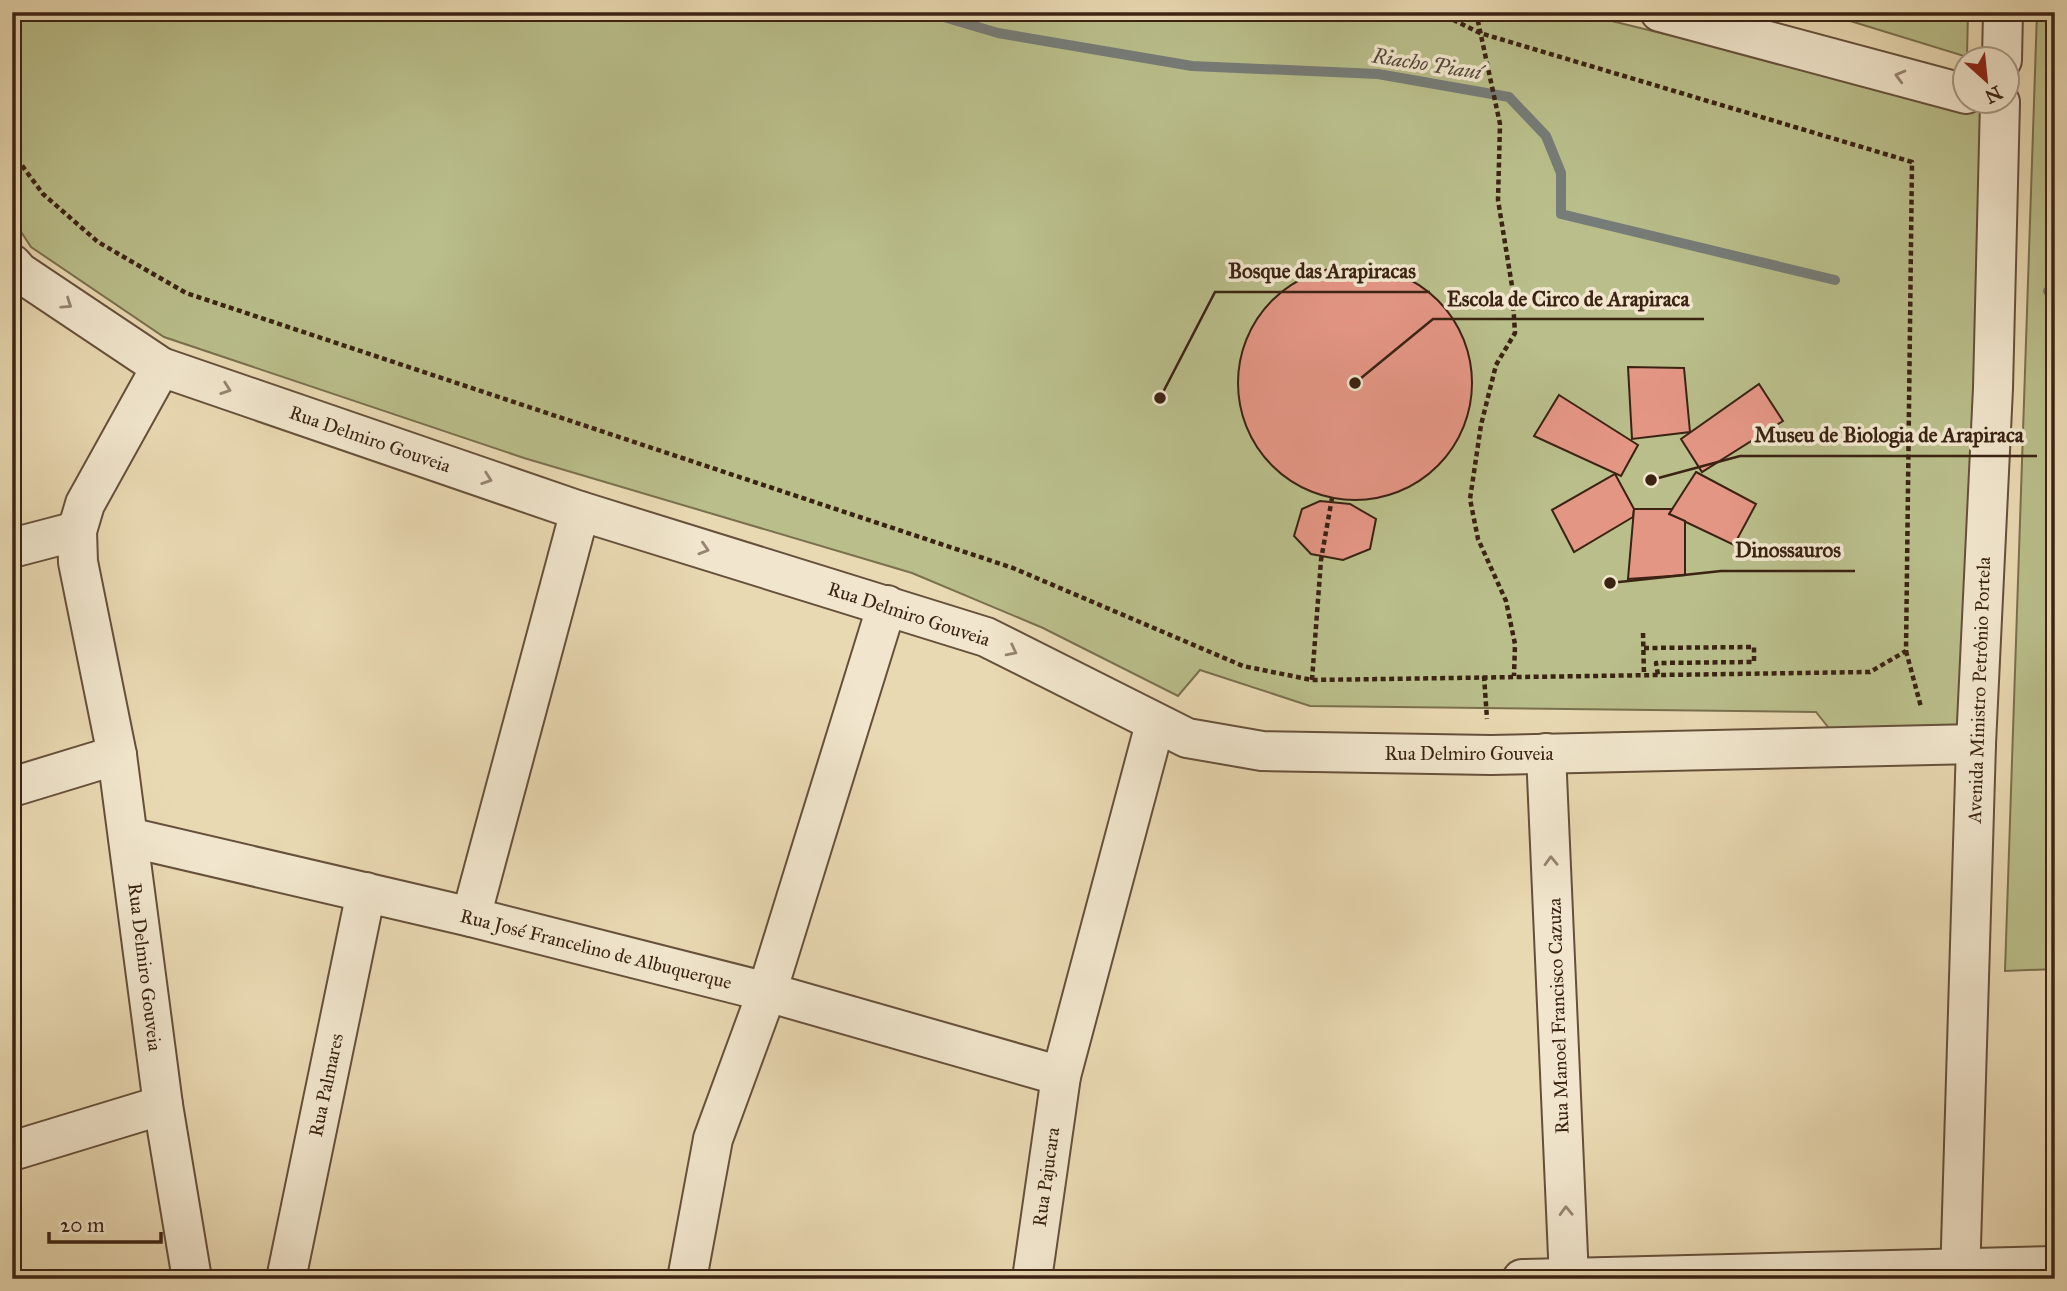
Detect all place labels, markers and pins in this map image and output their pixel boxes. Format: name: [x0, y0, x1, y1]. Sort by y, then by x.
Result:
callout: Bosque das Arapiracas: [1215, 250, 1430, 292]
callout: Escola de Circo de Arapiraca: [1433, 277, 1704, 319]
callout: Museu de Biologia de Arapiraca: [1740, 414, 2037, 456]
callout: Dinossauros: [1721, 529, 1855, 571]

